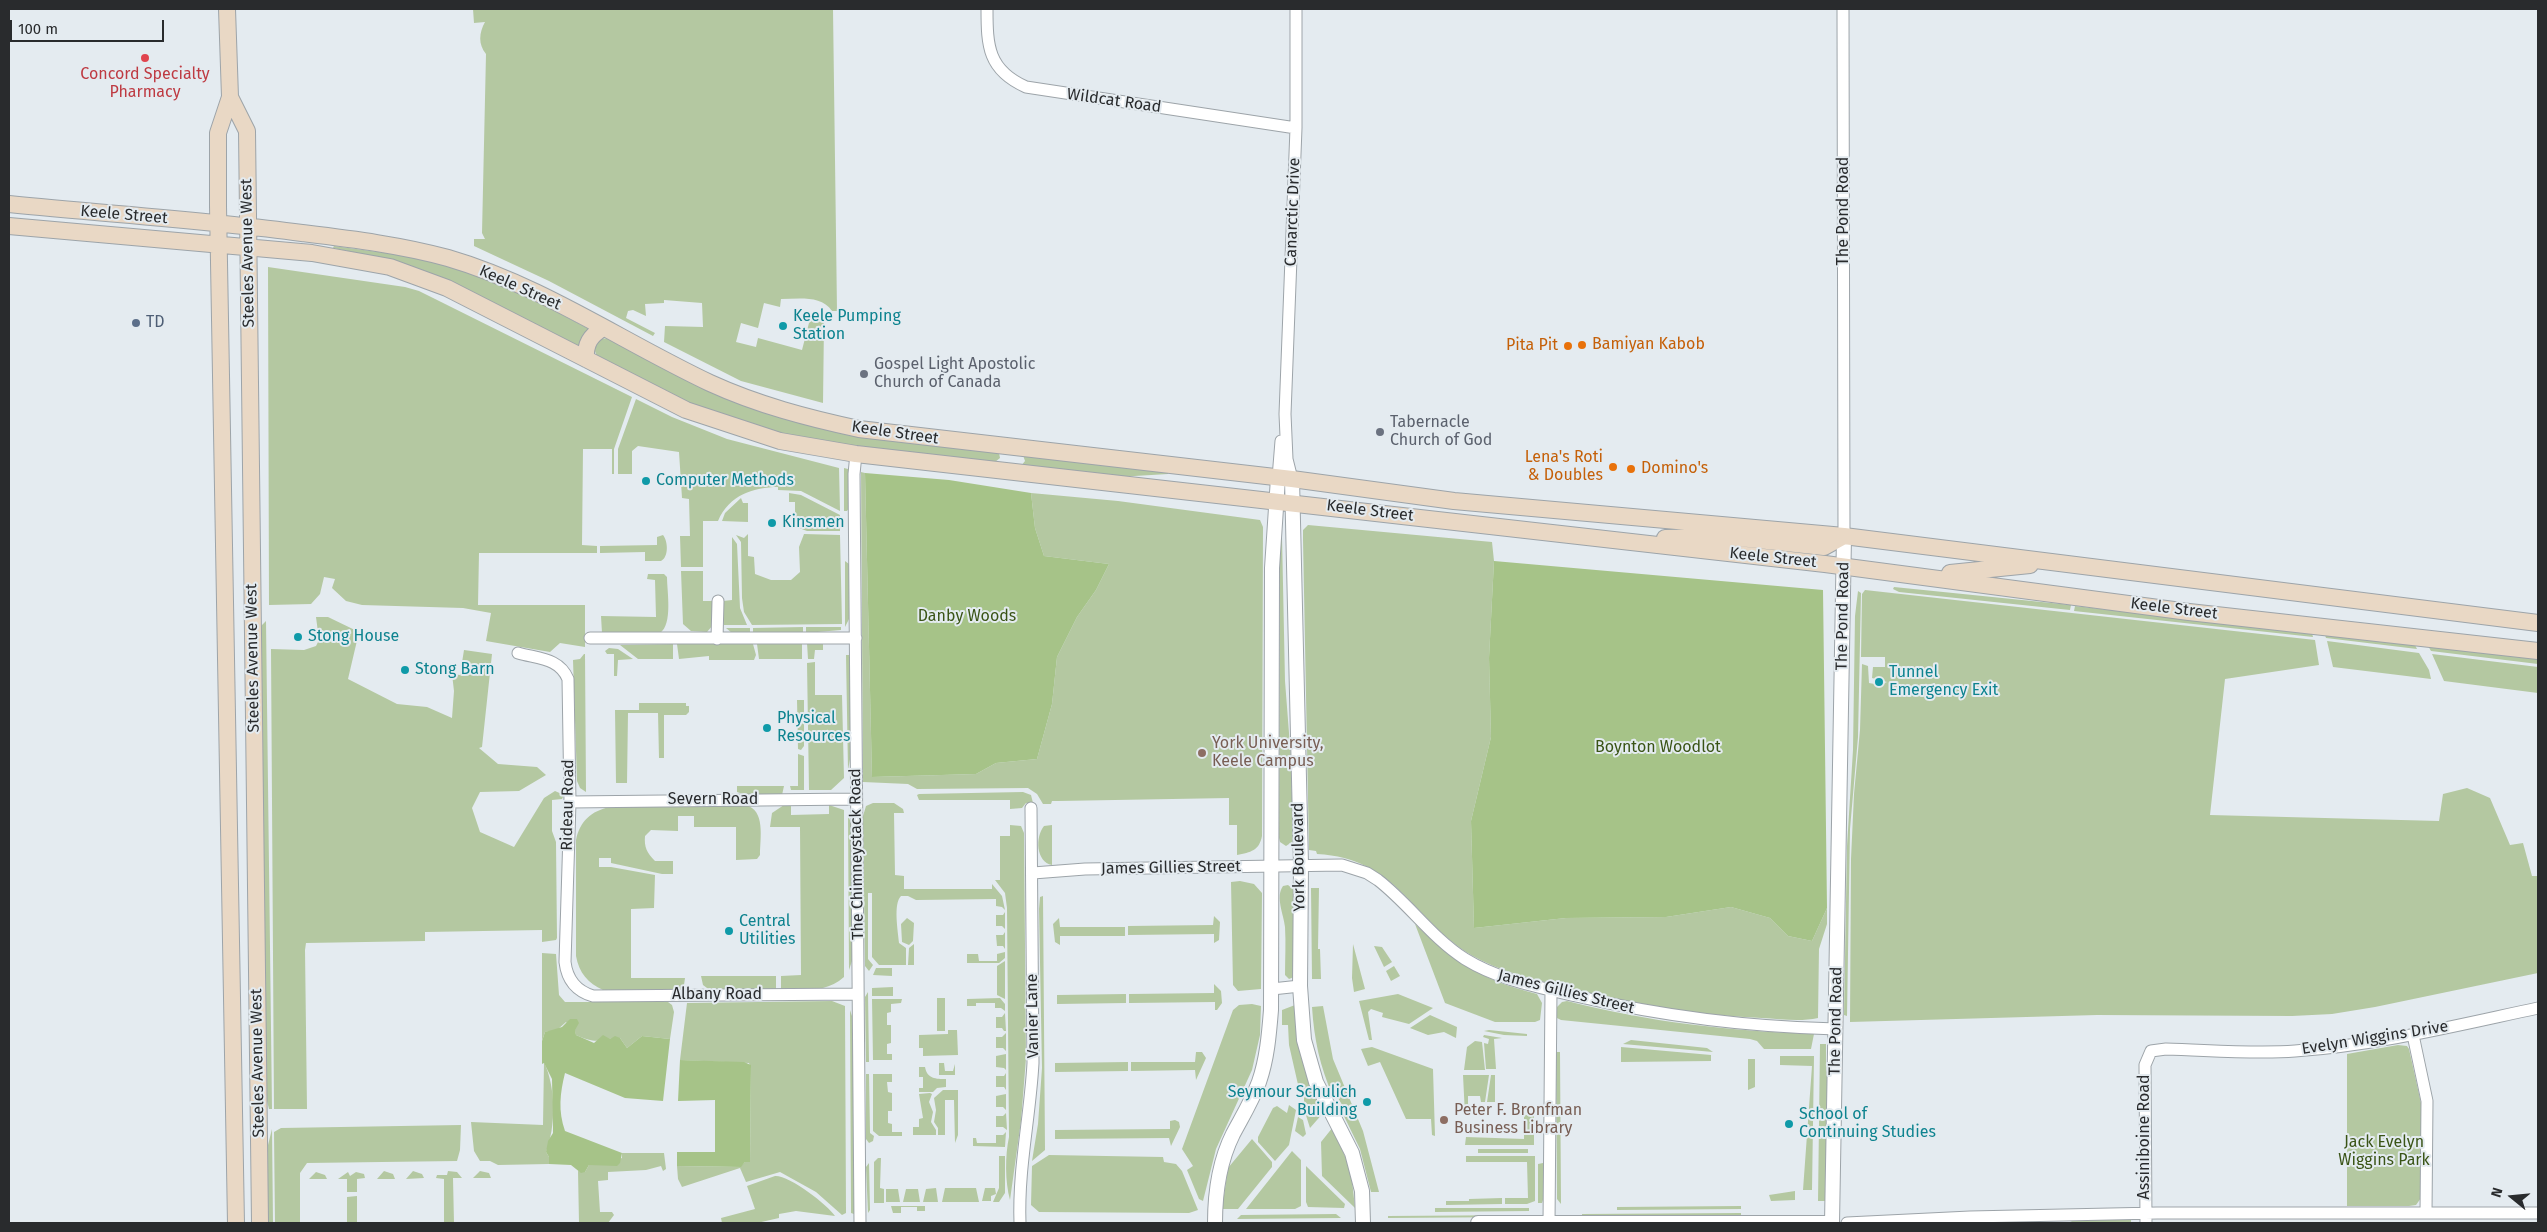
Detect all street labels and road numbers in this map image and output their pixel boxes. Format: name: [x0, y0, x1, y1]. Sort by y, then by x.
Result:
street label: Wildcat Road: [1066, 85, 1162, 117]
street label: Canarctic Drive: [1282, 157, 1304, 267]
street label: The Pond Road: [1834, 157, 1854, 265]
street label: Steeles Avenue West: [237, 178, 259, 328]
street label: Keele Street: [80, 202, 168, 228]
street label: Keele Street: [476, 261, 564, 315]
street label: Keele Street: [850, 417, 940, 449]
street label: Keele Street: [1325, 496, 1415, 526]
street label: Keele Street: [1728, 544, 1818, 572]
street label: The Pond Road: [1832, 561, 1854, 671]
street label: Steeles Avenue West: [242, 583, 264, 733]
street label: Keele Street: [2129, 594, 2219, 624]
street label: Rideau Road: [558, 759, 578, 851]
street label: The Chimneystack Road: [846, 768, 868, 940]
street label: Severn Road: [668, 790, 758, 810]
street label: York Boulevard: [1288, 802, 1310, 912]
street label: James Gillies Street: [1101, 857, 1241, 879]
street label: James Gillies Street: [1496, 966, 1636, 1018]
street label: The Pond Road: [1825, 966, 1847, 1076]
street label: Vanier Lane: [1023, 974, 1043, 1058]
street label: Albany Road: [672, 985, 762, 1005]
street label: Steeles Avenue West: [247, 988, 269, 1138]
street label: Evelyn Wiggins Drive: [2300, 1017, 2450, 1059]
street label: Assiniboine Road: [2135, 1075, 2155, 1199]

